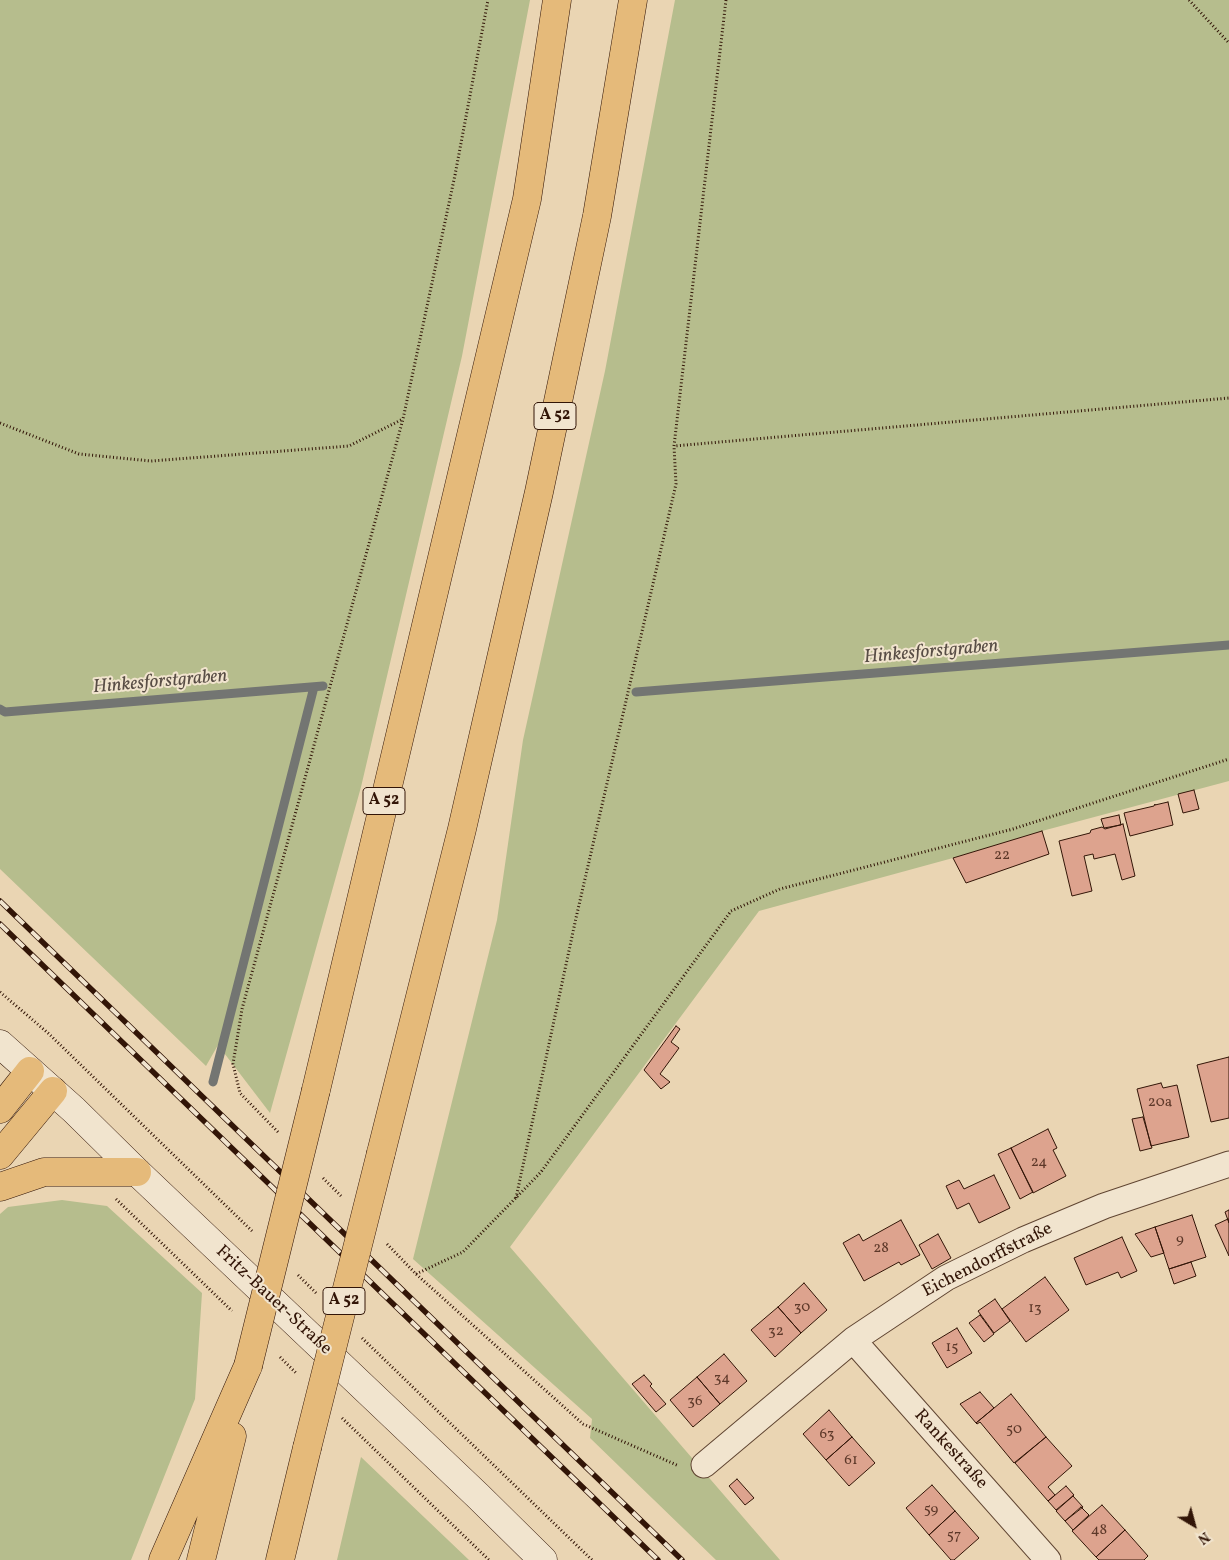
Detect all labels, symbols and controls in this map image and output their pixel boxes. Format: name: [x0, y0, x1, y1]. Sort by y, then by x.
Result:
road number: A 52: [534, 402, 576, 430]
water label: Hinkesforstgraben: [863, 636, 999, 670]
water label: Hinkesforstgraben: [92, 666, 228, 700]
road number: A 52: [363, 788, 405, 814]
house number: 22: [994, 847, 1010, 865]
house number: 20a: [1148, 1094, 1172, 1112]
house number: 24: [1031, 1154, 1047, 1172]
street label: Eichendorffstraße: [919, 1219, 1057, 1303]
house number: 9: [1176, 1231, 1184, 1249]
house number: 28: [873, 1240, 889, 1258]
street label: Fritz-Bauer-Straße: [210, 1242, 336, 1360]
road number: A 52: [323, 1288, 365, 1314]
house number: 30: [794, 1299, 810, 1317]
house number: 13: [1028, 1300, 1042, 1318]
house number: 32: [768, 1323, 784, 1341]
house number: 15: [945, 1339, 959, 1357]
house number: 34: [714, 1370, 730, 1388]
house number: 36: [687, 1393, 703, 1411]
street label: Rankestraße: [909, 1406, 991, 1494]
house number: 50: [1006, 1421, 1022, 1439]
house number: 63: [819, 1426, 835, 1444]
house number: 61: [844, 1452, 858, 1470]
north arrow: [1169, 1500, 1219, 1550]
house number: 59: [924, 1501, 938, 1519]
house number: 48: [1091, 1522, 1107, 1540]
house number: 57: [947, 1527, 961, 1545]
text: N: [1194, 1527, 1213, 1548]

